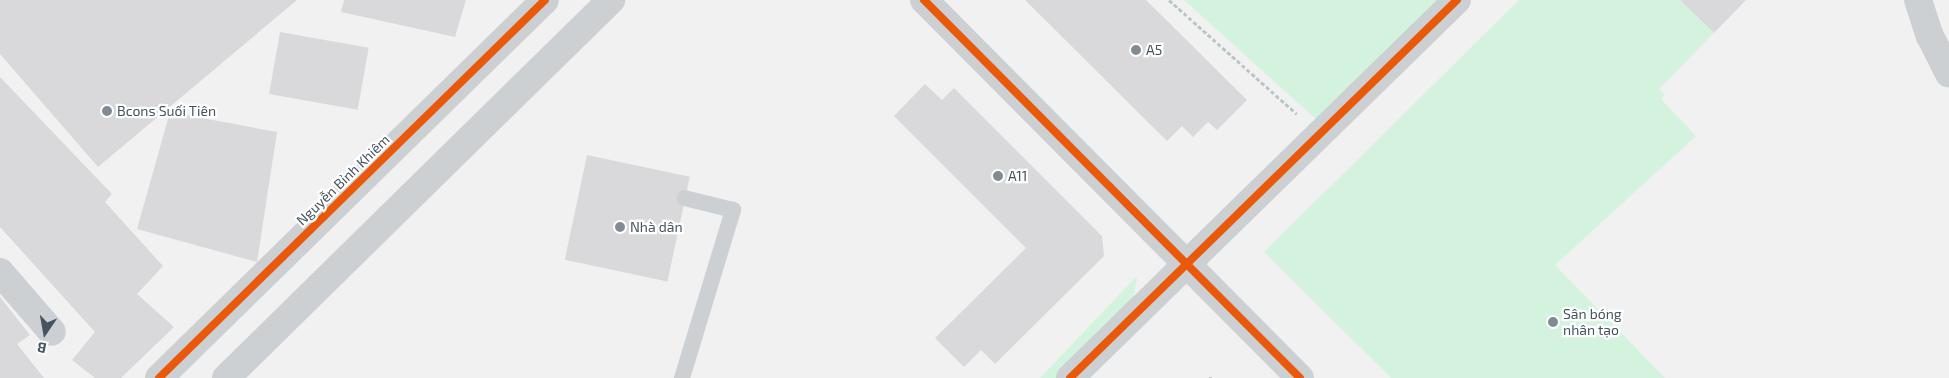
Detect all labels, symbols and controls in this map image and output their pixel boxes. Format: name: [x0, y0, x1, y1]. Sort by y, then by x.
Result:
place label: A5: [1146, 42, 1162, 58]
marker: A5: [1130, 44, 1142, 56]
place label: Bcons Suối Tiên: [117, 103, 216, 119]
marker: Bcons Suối Tiên: [101, 105, 113, 117]
street label: Nguyễn Bỉnh Khiêm: [293, 131, 393, 229]
place label: A11: [1008, 168, 1027, 184]
marker: A11: [992, 170, 1004, 182]
place label: Nhà dân: [630, 219, 683, 235]
marker: Nhà dân: [614, 221, 626, 233]
place label: Sân bóng nhân tạo: [1563, 306, 1622, 338]
north arrow: [20, 308, 70, 358]
marker: Sân bóng nhân tạo: [1547, 316, 1559, 328]
text: B: [36, 339, 48, 357]

